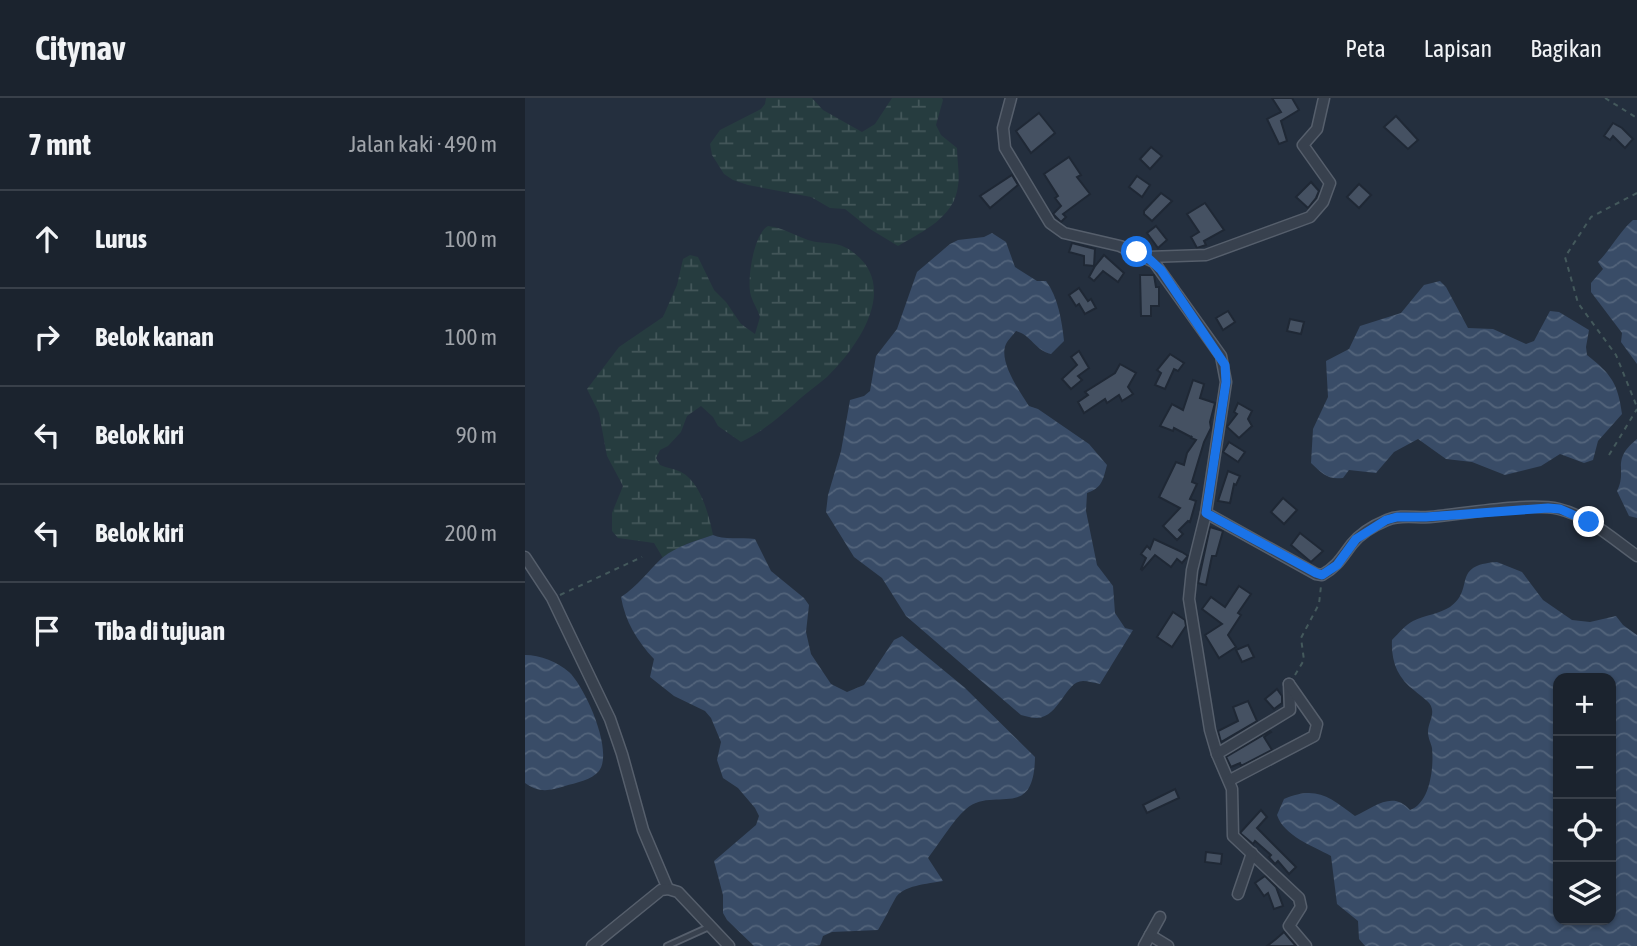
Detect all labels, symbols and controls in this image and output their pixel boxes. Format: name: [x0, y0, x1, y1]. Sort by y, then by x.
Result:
text: Citynav: [35, 29, 126, 67]
text: Peta: [1345, 35, 1386, 62]
text: Lapisan: [1424, 35, 1492, 62]
text: Bagikan: [1530, 35, 1602, 62]
text: 7 mnt: [28, 127, 91, 161]
text: Jalan kaki · 490 m: [349, 131, 497, 157]
icon: ahead: [28, 220, 66, 258]
text: Lurus: [95, 224, 147, 254]
text: 100 m: [445, 226, 497, 252]
route start: [1121, 236, 1152, 267]
icon: right: [28, 318, 66, 356]
text: Belok kanan: [95, 322, 214, 352]
text: 100 m: [445, 324, 497, 350]
icon: left: [28, 416, 66, 454]
text: Belok kiri: [95, 420, 184, 450]
text: 90 m: [456, 422, 497, 448]
route end: [1573, 506, 1604, 537]
icon: left: [28, 514, 66, 552]
text: Belok kiri: [95, 518, 184, 548]
text: 200 m: [445, 520, 497, 546]
icon: arrive: [28, 612, 66, 650]
text: Tiba di tujuan: [95, 616, 225, 646]
map controls: [1553, 673, 1616, 925]
button: +: [1553, 673, 1616, 736]
button: −: [1553, 736, 1616, 799]
button: locate: [1553, 799, 1616, 862]
button: layers: [1553, 862, 1616, 925]

